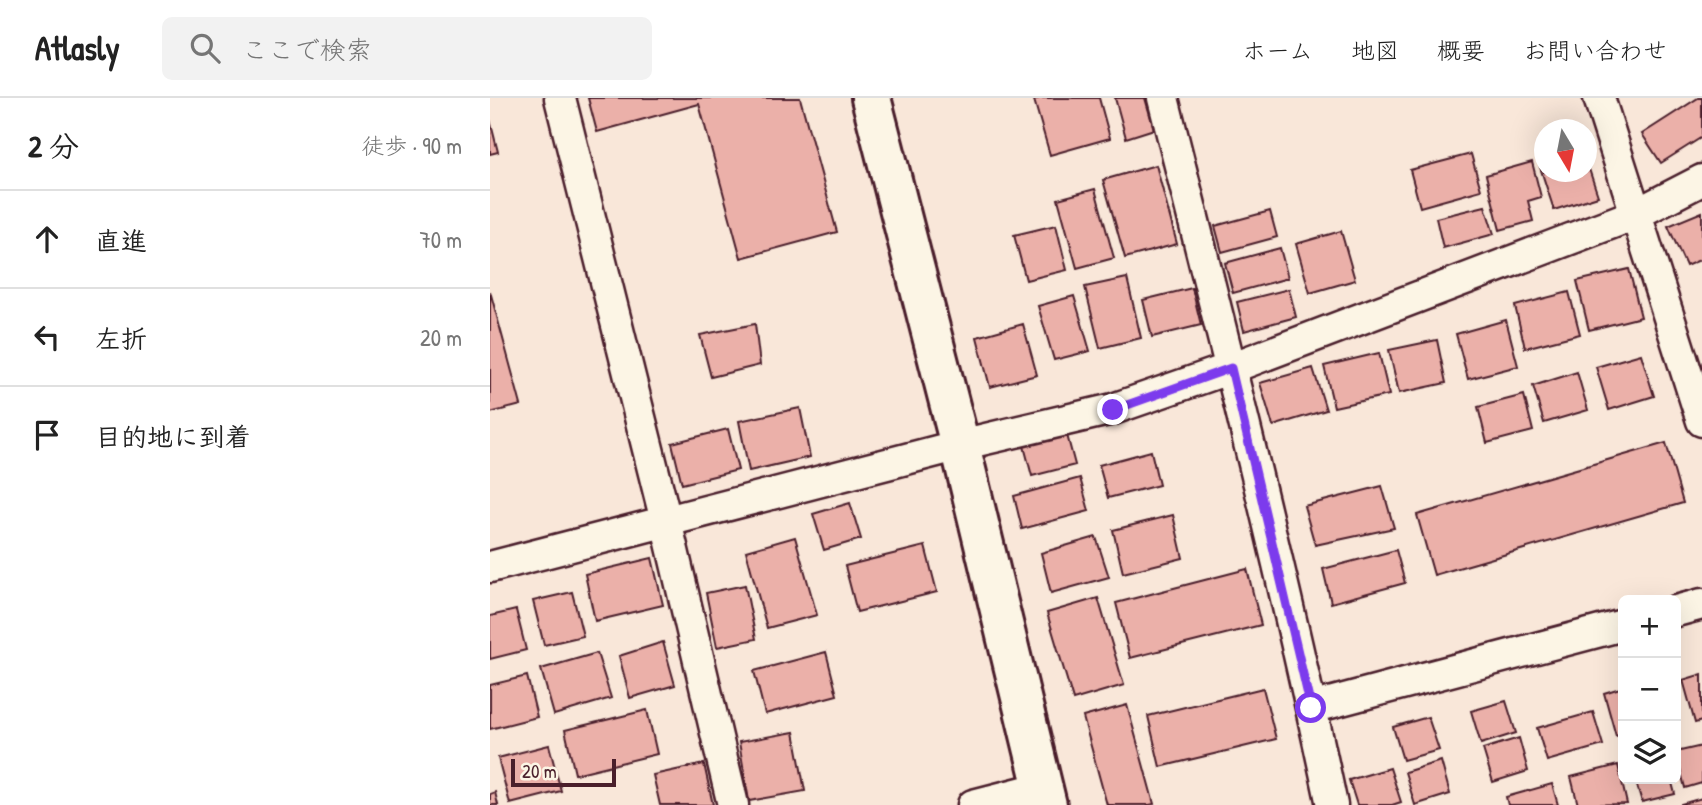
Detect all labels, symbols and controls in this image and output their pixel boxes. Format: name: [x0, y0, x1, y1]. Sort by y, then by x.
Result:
search box: [162, 17, 652, 80]
text: Atlasly: [35, 26, 120, 70]
icon: search: [186, 29, 224, 67]
text: ここで検索: [242, 32, 372, 67]
text: ホーム: [1242, 34, 1313, 66]
text: 地図: [1351, 34, 1399, 66]
text: 概要: [1437, 34, 1485, 66]
text: お問い合わせ: [1523, 34, 1667, 66]
north arrow: [1534, 119, 1597, 182]
text: 2 分: [28, 126, 79, 166]
text: 徒歩 · 90 m: [361, 130, 462, 161]
icon: ahead: [28, 220, 66, 258]
text: 直進: [95, 223, 147, 258]
text: 70 m: [419, 224, 462, 255]
icon: left: [28, 318, 66, 356]
text: 左折: [95, 321, 147, 356]
text: 20 m: [420, 322, 462, 353]
route end: [1097, 394, 1128, 425]
icon: arrive: [28, 416, 66, 454]
text: 目的地に到着: [95, 419, 251, 454]
map controls: [1618, 595, 1681, 784]
button: +: [1618, 595, 1681, 658]
button: −: [1618, 658, 1681, 721]
route start: [1295, 692, 1326, 723]
button: layers: [1618, 721, 1681, 784]
scale bar: [511, 756, 616, 788]
text: 20 m: [522, 758, 557, 784]

